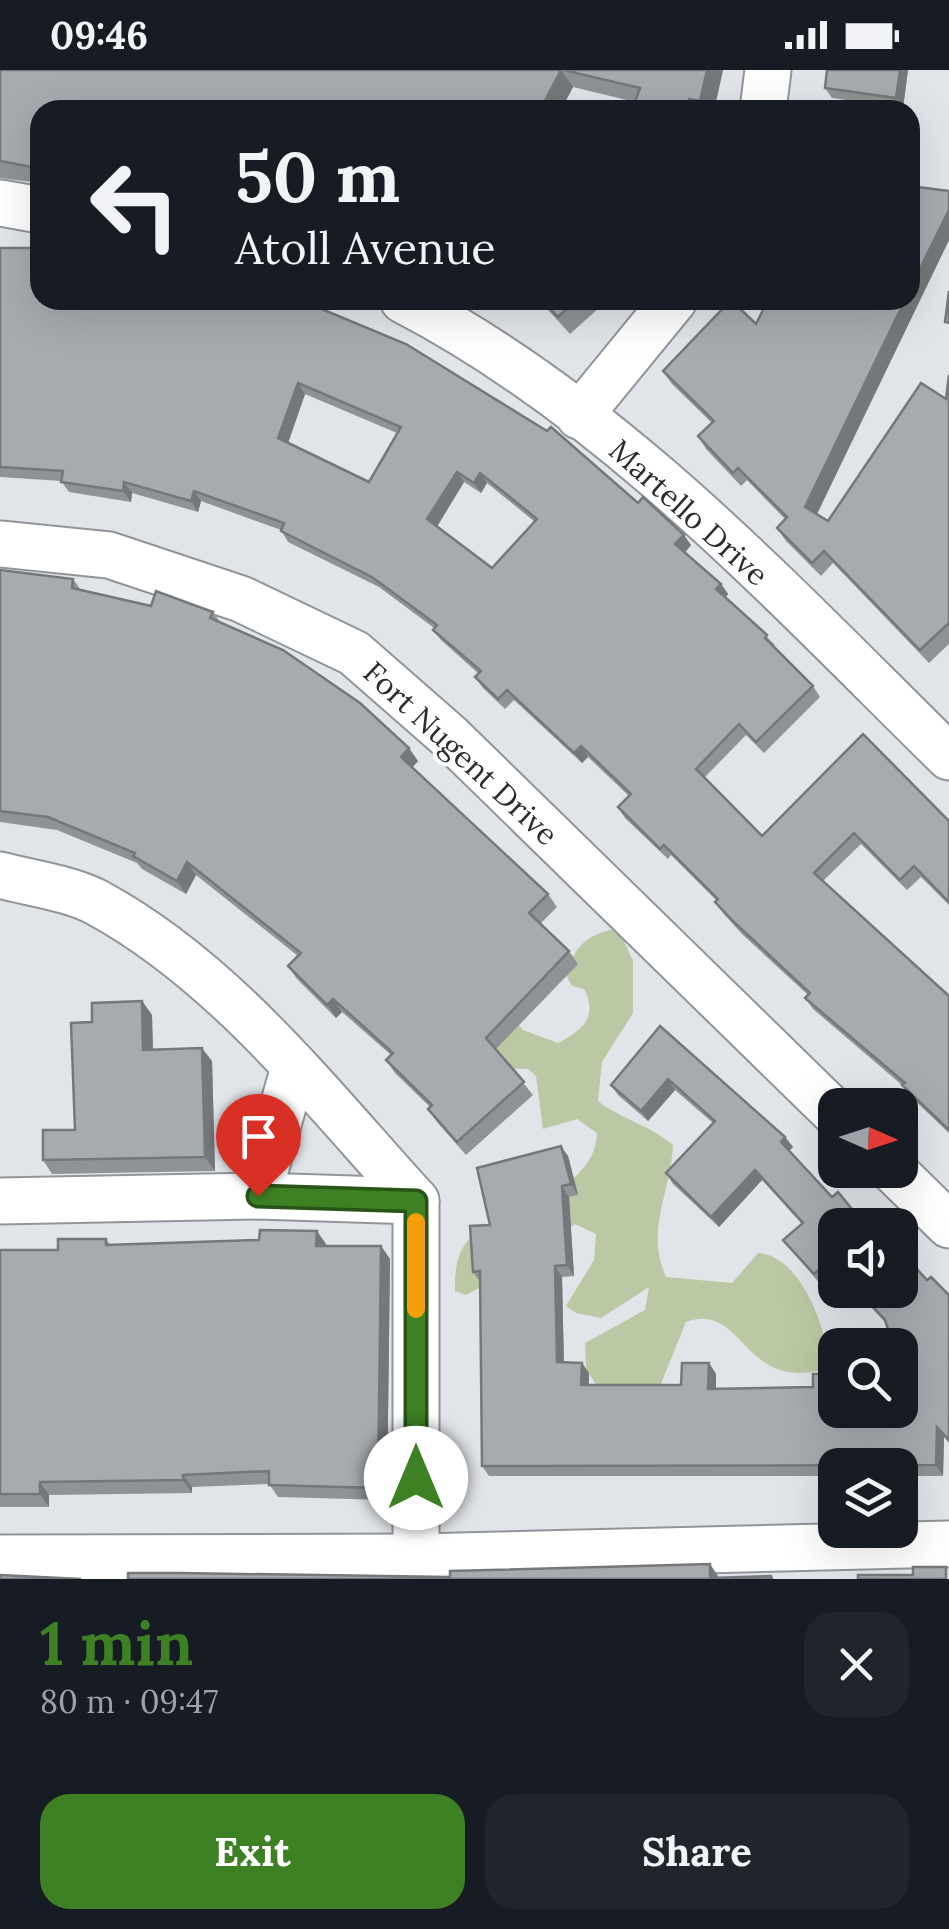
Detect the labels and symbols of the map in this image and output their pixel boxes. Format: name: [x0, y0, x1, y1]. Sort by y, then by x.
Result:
street label: Martello Drive: [602, 431, 776, 593]
street label: Fort Nugent Drive: [355, 653, 566, 854]
north arrow: [818, 1088, 918, 1188]
pin: [216, 1094, 301, 1197]
position arrow: [364, 1426, 468, 1530]

